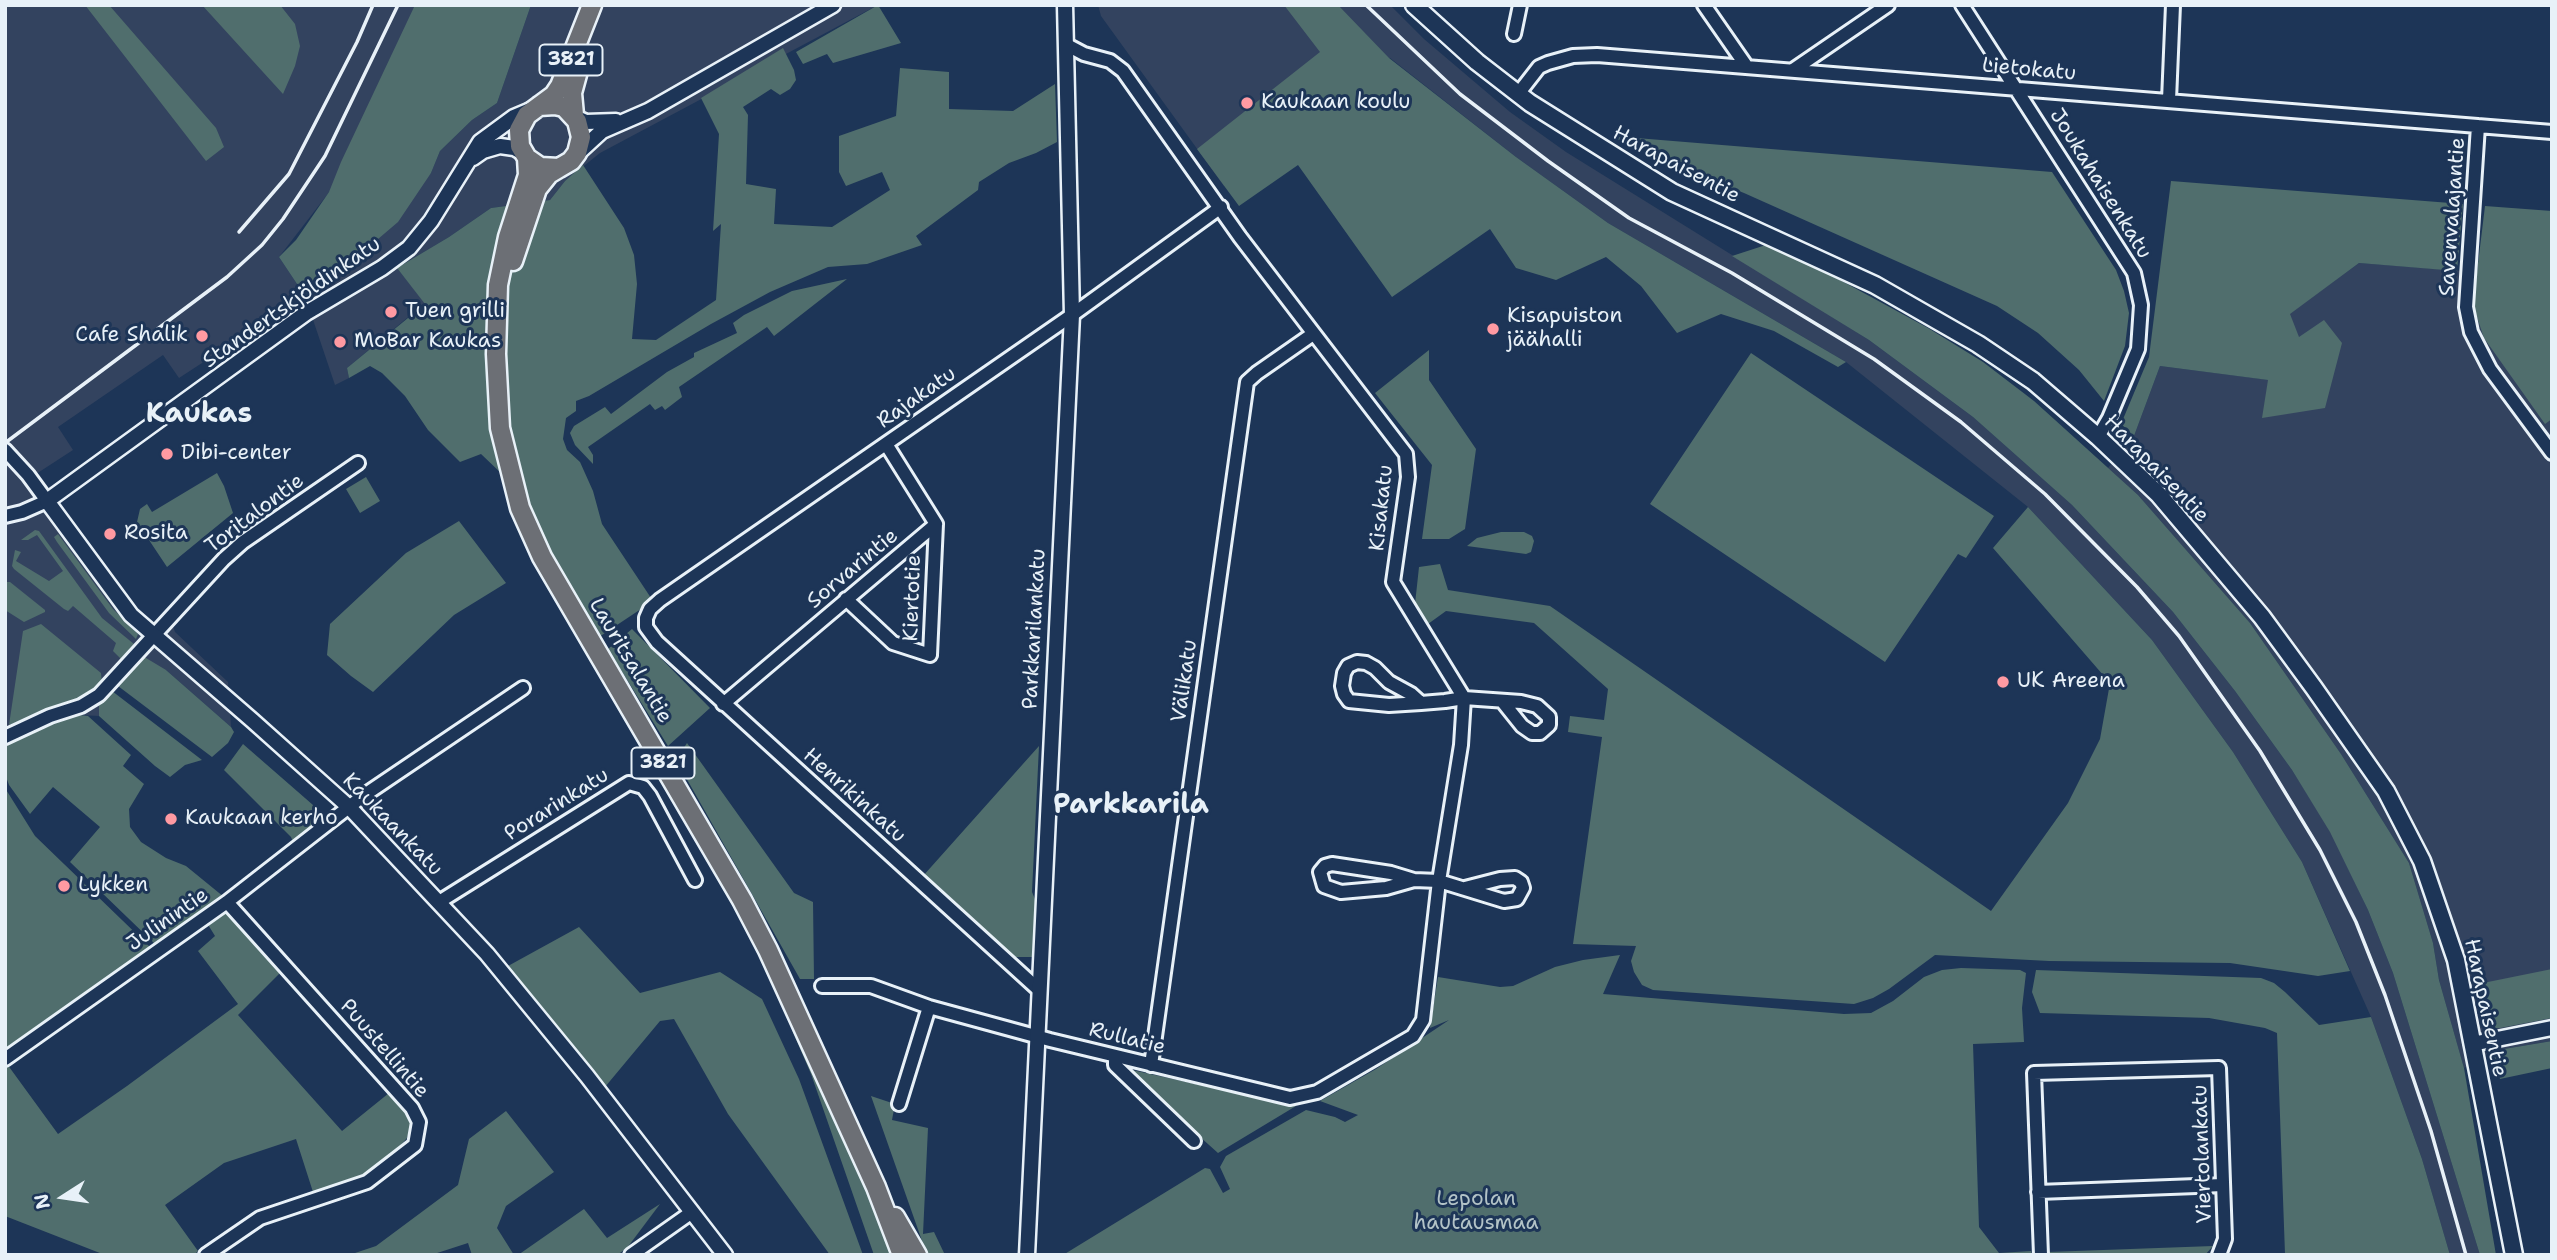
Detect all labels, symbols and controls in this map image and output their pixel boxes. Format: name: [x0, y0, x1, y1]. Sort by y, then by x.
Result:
road number: 3821: [540, 44, 602, 76]
street label: Lietokatu: [1981, 53, 2077, 87]
place label: Kaukaan koulu: [1261, 90, 1410, 116]
marker: Kaukaan koulu: [1239, 95, 1255, 111]
street label: Joukahaisenkatu: [2044, 104, 2156, 264]
street label: Harapaisentie: [1608, 121, 1744, 209]
street label: Savenvalajantie: [2435, 137, 2471, 297]
street label: Standertskjöldinkatu: [198, 232, 386, 374]
place label: Tuen grilli: [405, 299, 505, 325]
marker: Tuen grilli: [383, 304, 399, 320]
place label: Kisapuiston jäähalli: [1507, 304, 1622, 354]
marker: Kisapuiston jäähalli: [1485, 321, 1501, 337]
place label: Cafe Shalik: [75, 323, 188, 349]
marker: Cafe Shalik: [194, 328, 210, 344]
place label: MoBar Kaukas: [354, 329, 501, 355]
marker: MoBar Kaukas: [332, 334, 348, 350]
street label: Rajakatu: [873, 362, 961, 434]
district label: Kaukas: [146, 398, 252, 432]
street label: Harapaisentie: [2098, 410, 2214, 528]
place label: Dibi-center: [181, 441, 292, 467]
marker: Dibi-center: [159, 446, 175, 462]
street label: Kisakatu: [1365, 463, 1399, 553]
street label: Toritalontie: [201, 469, 309, 559]
place label: Rosita: [124, 521, 188, 547]
street label: Sorvarintie: [802, 524, 904, 614]
marker: Rosita: [102, 526, 118, 542]
street label: Parkkarilankatu: [1018, 548, 1052, 710]
street label: Kiertotie: [899, 554, 927, 642]
street label: Lauritsalantie: [583, 594, 677, 728]
street label: Välikatu: [1167, 638, 1203, 724]
place label: UK Areena: [2017, 669, 2125, 695]
marker: UK Areena: [1995, 674, 2011, 690]
street label: Henrikinkatu: [798, 743, 910, 849]
road number: 3821: [632, 748, 694, 778]
street label: Porarinkatu: [500, 763, 614, 847]
street label: Kaukaankatu: [337, 768, 447, 882]
district label: Parkkarila: [1053, 789, 1209, 823]
place label: Kaukaan kerho: [185, 806, 338, 832]
marker: Kaukaan kerho: [163, 811, 179, 827]
place label: Lykken: [78, 873, 148, 899]
marker: Lykken: [56, 878, 72, 894]
street label: Julinintie: [122, 883, 214, 957]
street label: Harapaisentie: [2458, 937, 2512, 1079]
street label: Puustellintie: [334, 994, 434, 1104]
street label: Rullatie: [1086, 1017, 1168, 1061]
street label: Viertolankatu: [2188, 1084, 2218, 1224]
north arrow: [28, 1162, 98, 1232]
park label: Lepolan hautausmaa: [1413, 1187, 1539, 1237]
text: N: [28, 1192, 56, 1211]

